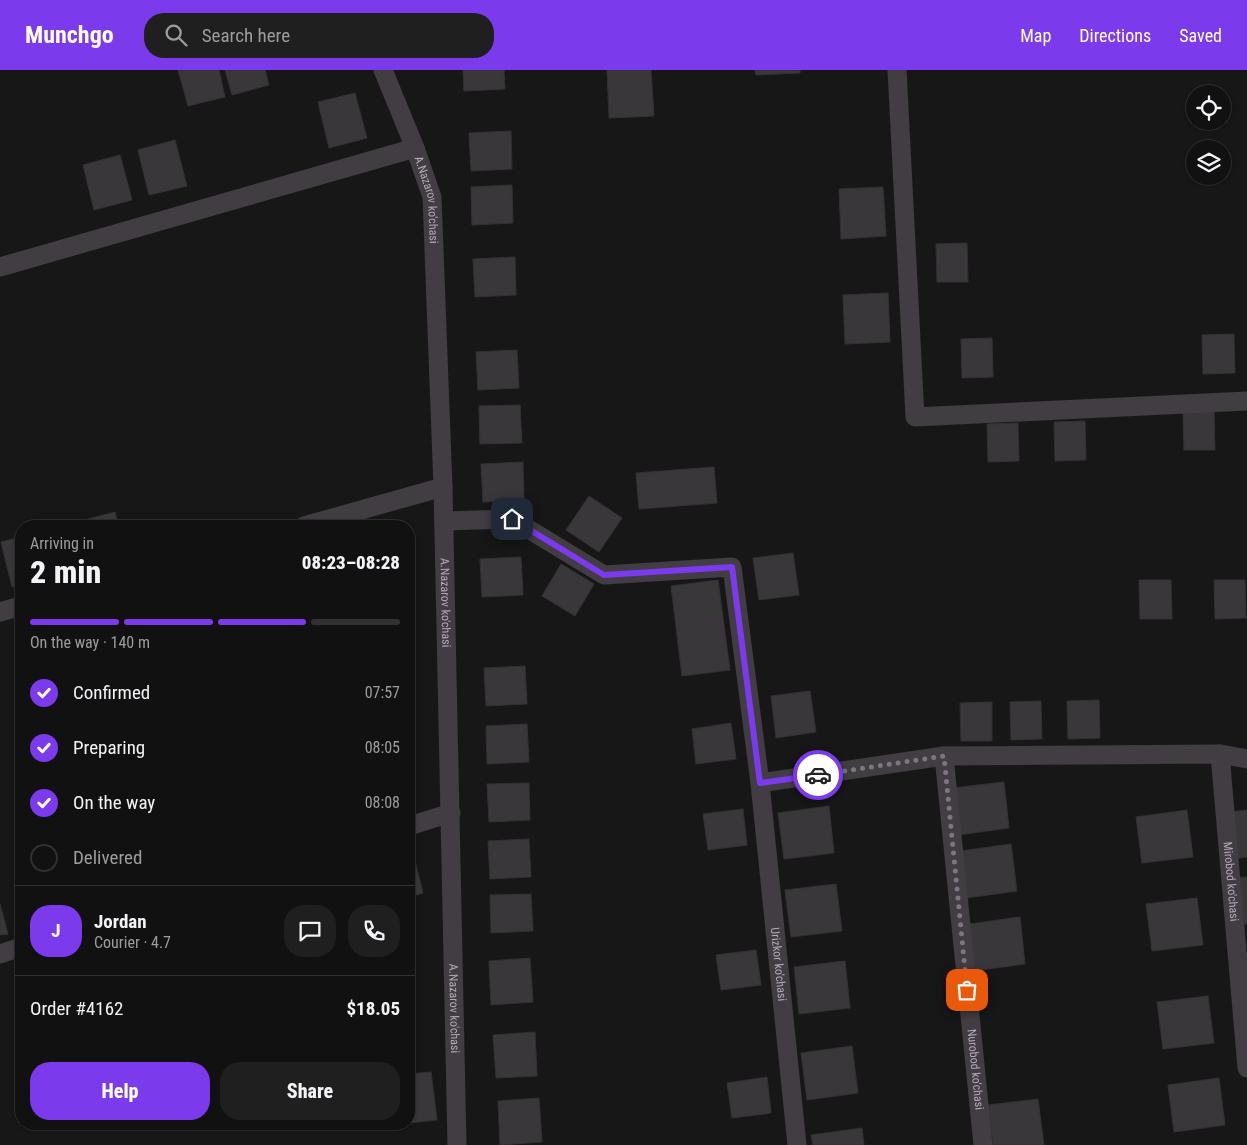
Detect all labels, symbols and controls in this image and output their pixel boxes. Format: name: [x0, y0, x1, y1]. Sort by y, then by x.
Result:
search box: [144, 13, 494, 58]
text: Munchgo: [25, 21, 114, 49]
icon: search: [162, 21, 190, 49]
text: Search here: [202, 24, 290, 47]
text: Map: [1020, 25, 1051, 46]
text: Directions: [1079, 25, 1151, 46]
text: Saved: [1179, 25, 1222, 46]
map controls: [1186, 85, 1231, 185]
button: locate: [1186, 85, 1231, 130]
button: layers: [1186, 140, 1231, 185]
street label: A.Nazarov ko'chasi: [411, 154, 441, 244]
pin: [491, 498, 533, 540]
icon: home: [498, 505, 526, 533]
text: Arriving in: [30, 534, 94, 553]
text: 08:23–08:28: [302, 551, 400, 574]
text: 2 min: [30, 553, 101, 591]
street label: A.Nazarov ko'chasi: [438, 558, 453, 647]
text: On the way · 140 m: [30, 633, 150, 652]
icon: check: [30, 679, 58, 707]
text: Confirmed: [73, 681, 150, 704]
text: 07:57: [365, 683, 400, 702]
icon: check: [30, 734, 58, 762]
text: Preparing: [73, 736, 145, 759]
text: 08:05: [365, 738, 400, 757]
courier: [793, 750, 843, 800]
icon: car: [804, 761, 832, 789]
icon: check: [30, 789, 58, 817]
text: On the way: [73, 791, 155, 814]
text: 08:08: [365, 793, 400, 812]
street label: Mirobod ko'chasi: [1221, 841, 1241, 922]
text: Delivered: [73, 846, 142, 869]
button: chat: [284, 905, 336, 957]
button: phone: [348, 905, 400, 957]
text: Jordan: [94, 910, 147, 933]
text: J: [51, 919, 61, 942]
street label: Urizkor ko'chasi: [768, 927, 789, 1002]
text: Courier · 4.7: [94, 933, 171, 952]
street label: A.Nazarov ko'chasi: [446, 964, 462, 1053]
pin: [946, 969, 988, 1011]
icon: bag: [953, 976, 981, 1004]
text: Order #4162: [30, 997, 123, 1020]
text: $18.05: [346, 997, 400, 1020]
street label: Nurobod ko'chasi: [964, 1028, 986, 1111]
button: Help: [30, 1062, 210, 1120]
button: Share: [220, 1062, 400, 1120]

